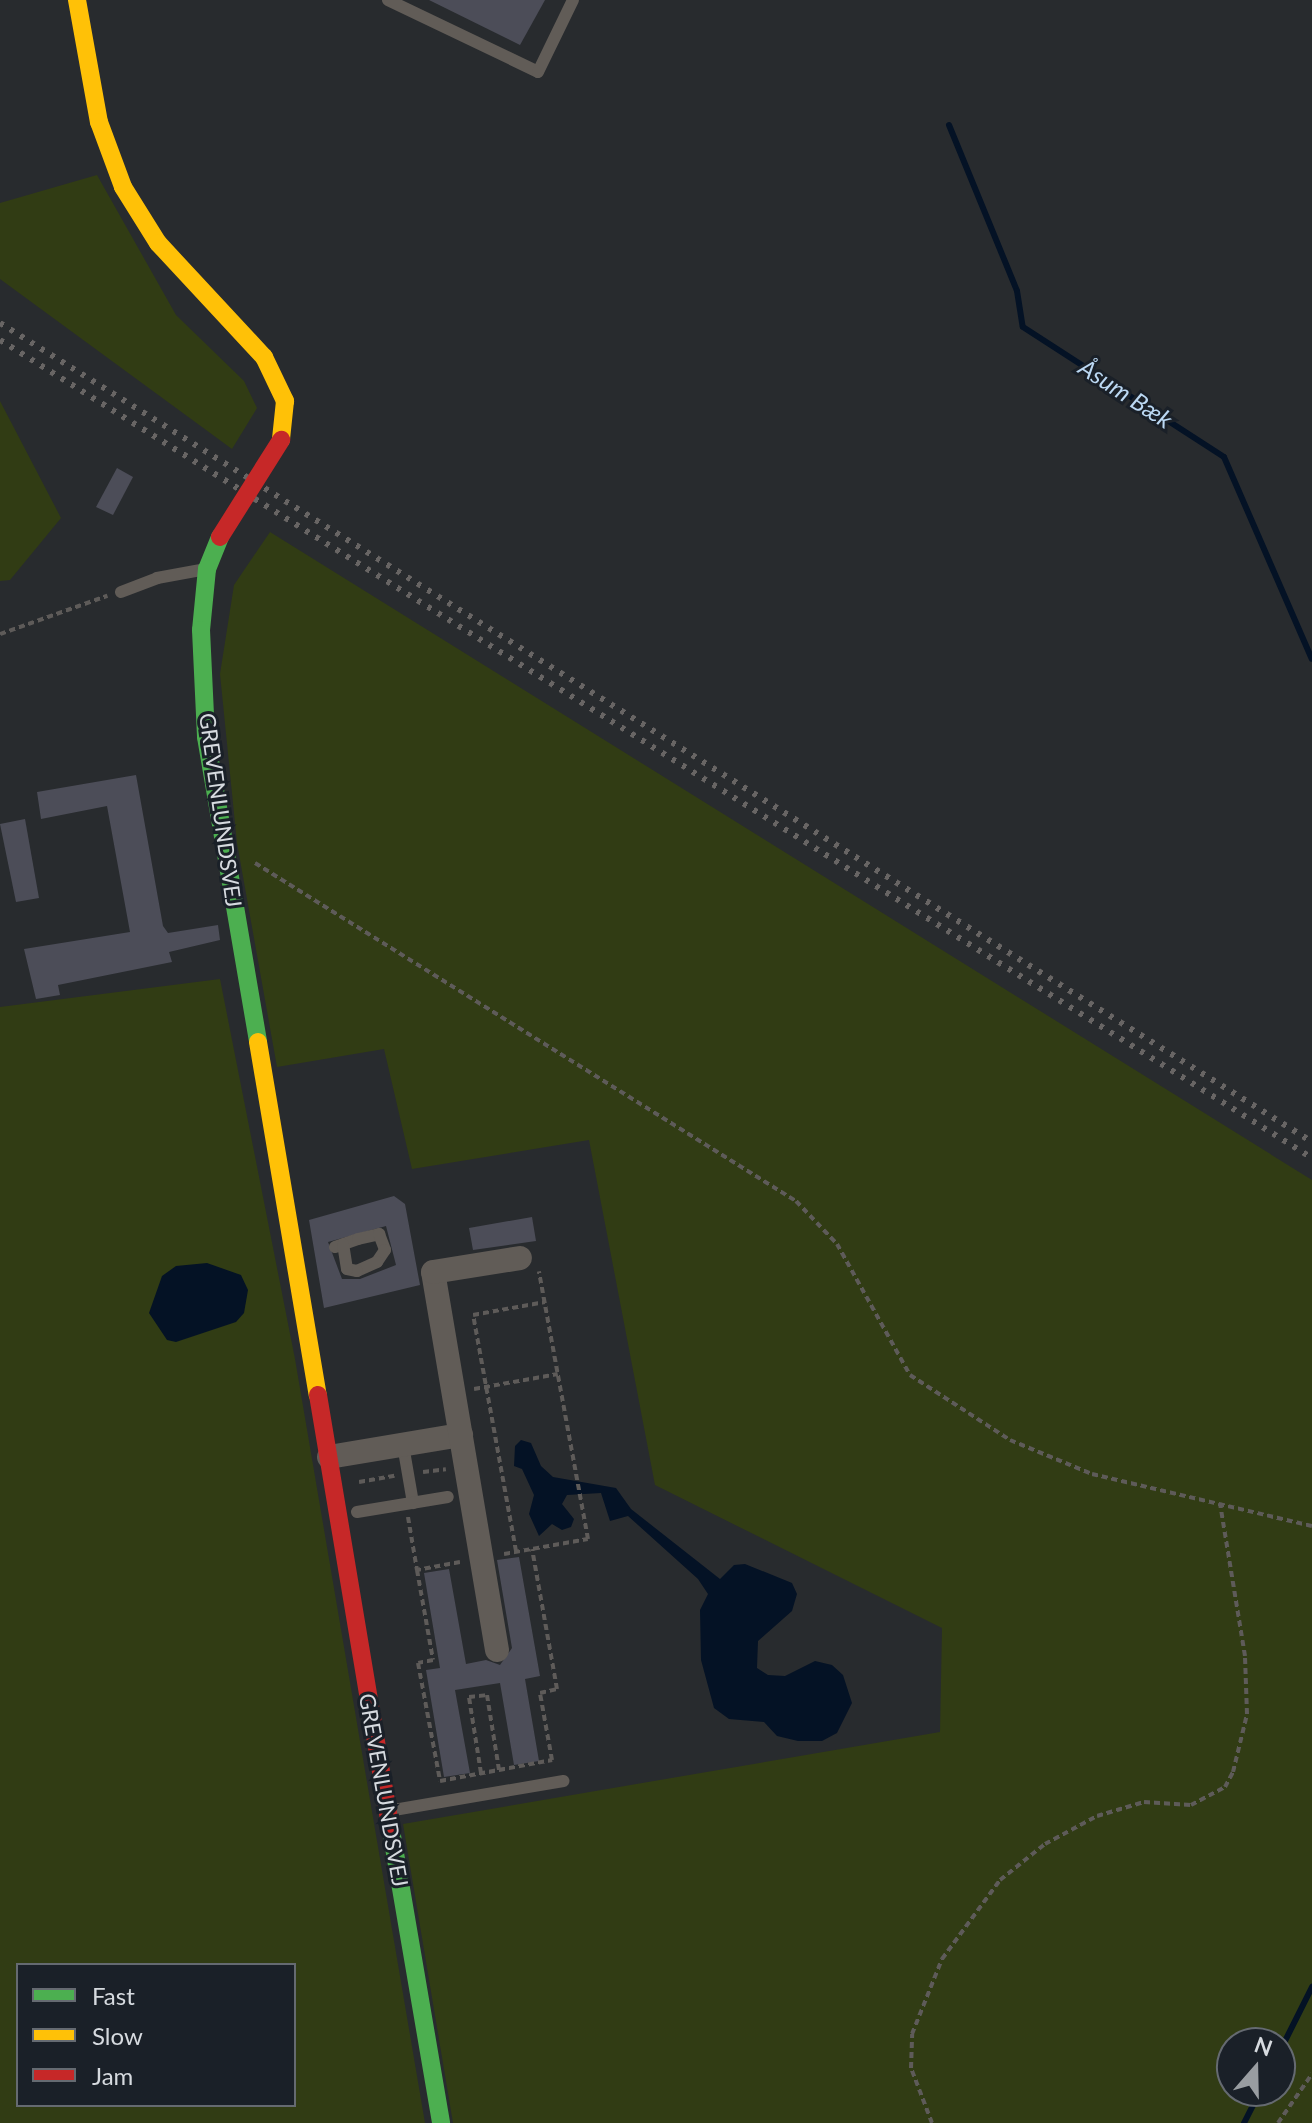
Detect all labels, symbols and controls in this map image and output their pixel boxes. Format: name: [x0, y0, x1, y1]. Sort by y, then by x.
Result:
water label: Åsum Bæk: [1074, 352, 1178, 434]
street label: GREVENLUNDSVEJ: [194, 711, 248, 909]
street label: GREVENLUNDSVEJ: [354, 1691, 414, 1889]
legend: [16, 1963, 296, 2107]
text: Fast: [92, 1981, 135, 2010]
text: Slow: [92, 2021, 143, 2050]
north arrow: [1216, 2027, 1296, 2107]
text: N: [1251, 2030, 1276, 2061]
text: Jam: [92, 2061, 133, 2090]

